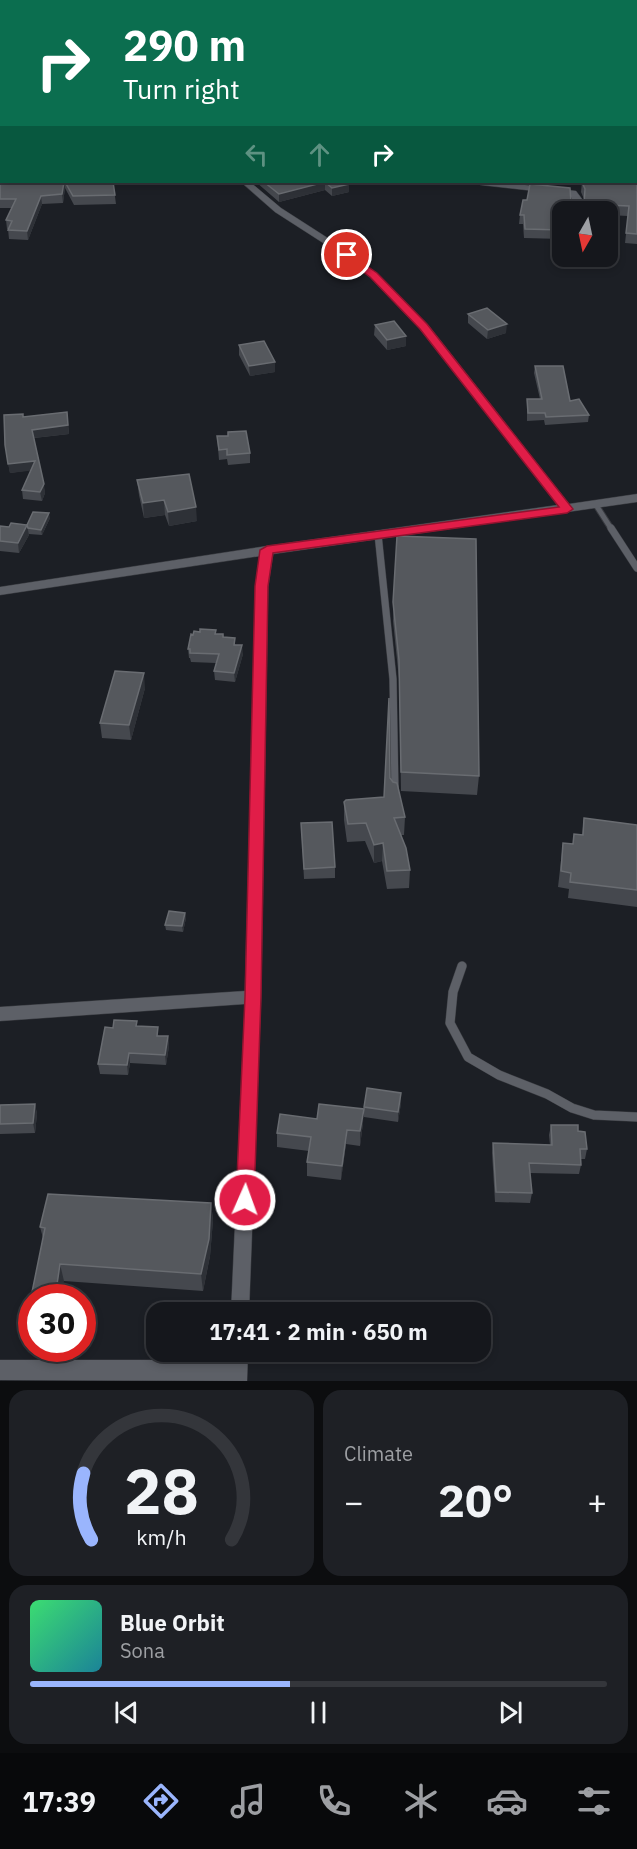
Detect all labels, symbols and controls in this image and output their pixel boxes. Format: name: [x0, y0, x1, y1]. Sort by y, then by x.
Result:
text: 290 m: [123, 18, 246, 73]
icon: right: [24, 24, 102, 102]
text: Turn right: [123, 71, 240, 106]
icon: left: [240, 138, 273, 171]
icon: ahead: [303, 138, 336, 171]
icon: right: [366, 138, 399, 171]
north arrow: [552, 201, 618, 267]
map controls: [552, 201, 618, 267]
pin: [321, 229, 372, 280]
icon: arrive: [330, 238, 363, 271]
position arrow: [213, 1168, 277, 1232]
speed limit sign: 30: [18, 1284, 96, 1362]
text: 17:41 · 2 min · 650 m: [209, 1317, 428, 1346]
text: Climate: [344, 1440, 413, 1467]
text: 28: [124, 1450, 199, 1531]
text: 20°: [438, 1471, 513, 1529]
text: −: [344, 1480, 364, 1523]
text: +: [587, 1480, 607, 1523]
text: km/h: [136, 1523, 187, 1551]
text: Blue Orbit: [120, 1608, 225, 1637]
text: Sona: [120, 1637, 165, 1664]
icon: previous: [110, 1696, 143, 1729]
icon: pause: [302, 1696, 335, 1729]
icon: next: [494, 1696, 527, 1729]
icon: directions: [140, 1780, 182, 1822]
icon: music: [227, 1780, 269, 1822]
icon: phone: [313, 1780, 355, 1822]
icon: climate: [400, 1780, 442, 1822]
icon: car: [486, 1780, 528, 1822]
icon: filters: [573, 1780, 615, 1822]
text: 17:39: [22, 1784, 96, 1819]

